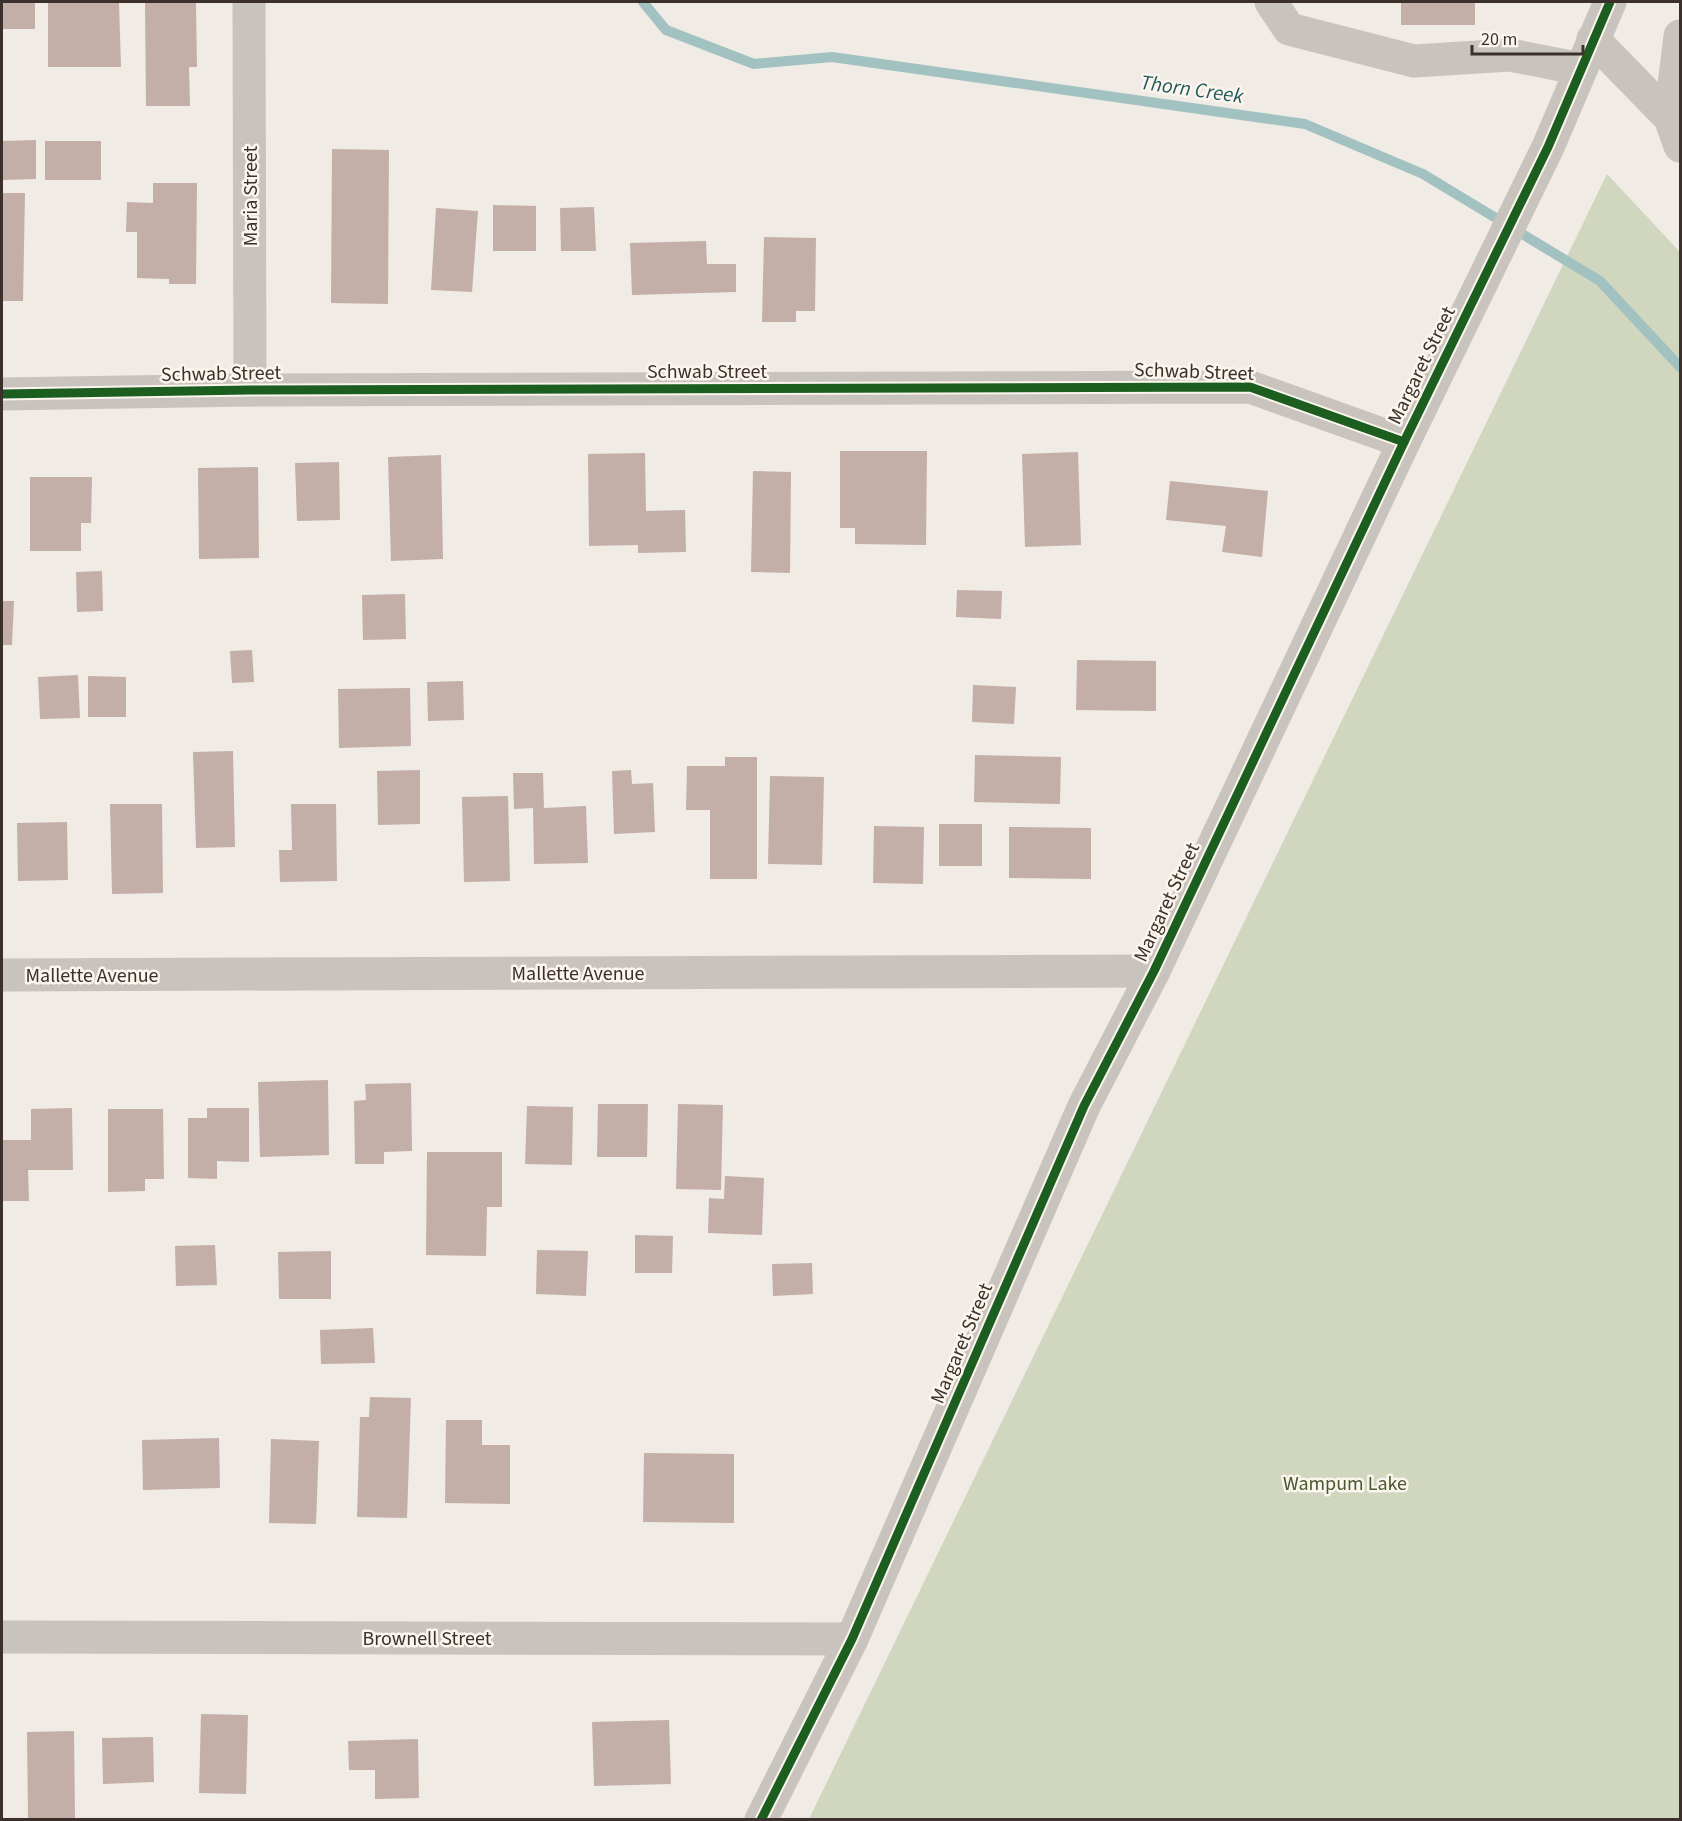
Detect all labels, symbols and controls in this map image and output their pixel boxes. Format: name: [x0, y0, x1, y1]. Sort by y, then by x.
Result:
scale bar: [1472, 18, 1583, 56]
text: 20 m: [1481, 27, 1517, 52]
water label: Thorn Creek: [1139, 67, 1246, 111]
street label: Maria Street: [237, 145, 265, 246]
street label: Margaret Street: [1381, 301, 1463, 429]
street label: Schwab Street: [1133, 356, 1255, 388]
street label: Schwab Street: [647, 358, 767, 386]
street label: Schwab Street: [161, 359, 282, 389]
street label: Margaret Street: [1127, 838, 1207, 967]
street label: Mallette Avenue: [512, 960, 645, 988]
street label: Mallette Avenue: [26, 962, 159, 990]
street label: Margaret Street: [924, 1279, 1000, 1408]
park label: Wampum Lake: [1283, 1470, 1407, 1498]
street label: Brownell Street: [363, 1625, 492, 1653]

